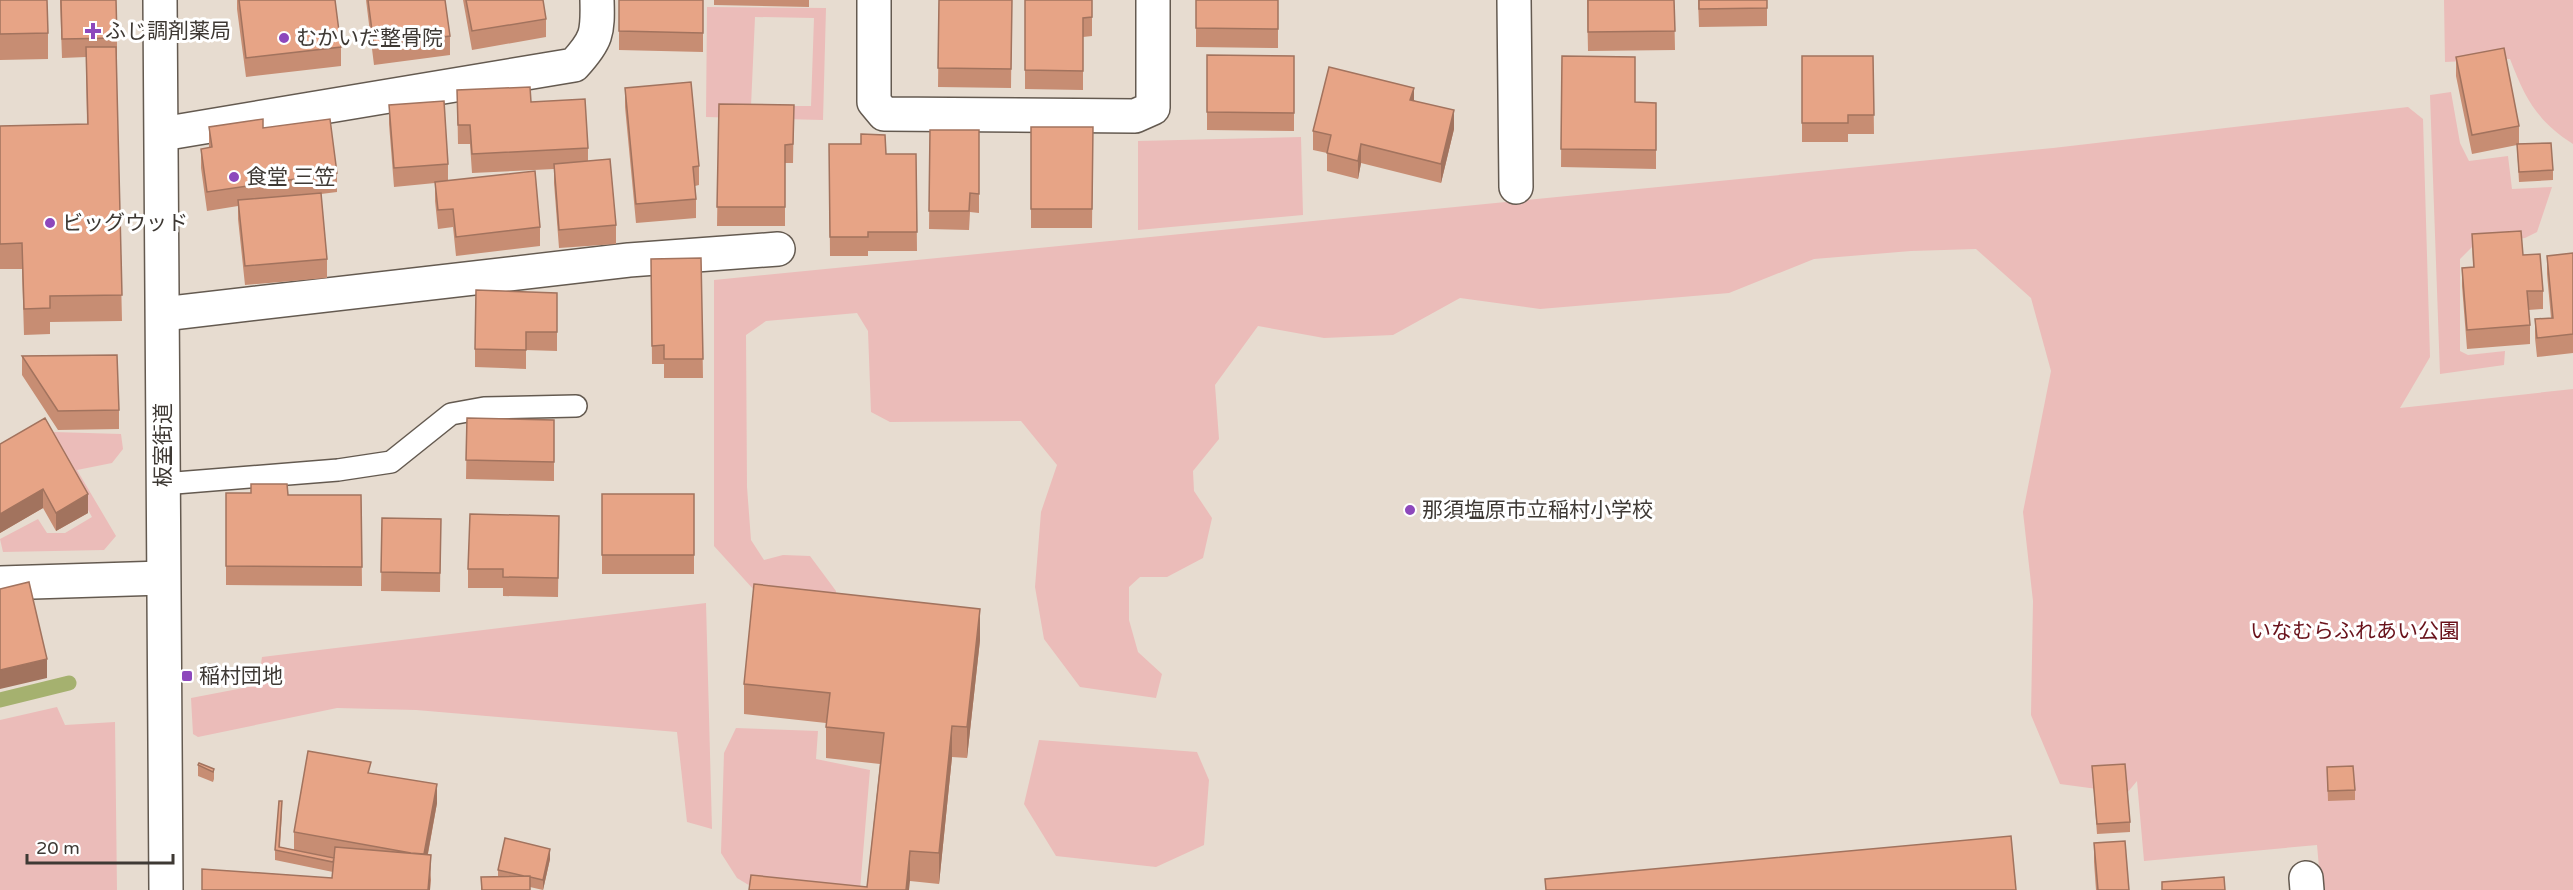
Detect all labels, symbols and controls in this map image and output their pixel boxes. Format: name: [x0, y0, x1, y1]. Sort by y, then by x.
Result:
place label: ふじ調剤薬局: [105, 19, 231, 44]
marker: ふじ調剤薬局: [86, 24, 100, 38]
place label: むかいだ整骨院: [296, 26, 443, 51]
marker: むかいだ整骨院: [277, 31, 291, 45]
place label: 食堂 三笠: [246, 165, 335, 190]
marker: 食堂 三笠: [227, 170, 241, 184]
place label: ビッグウッド: [62, 211, 188, 236]
marker: ビッグウッド: [43, 216, 57, 230]
street label: 板室街道: [151, 403, 176, 487]
place label: 那須塩原市立稲村小学校: [1422, 498, 1653, 523]
marker: 那須塩原市立稲村小学校: [1403, 503, 1417, 517]
park label: いなむらふれあい公園: [2250, 619, 2460, 644]
place label: 稲村団地: [199, 664, 283, 689]
marker: 稲村団地: [180, 669, 194, 683]
scale bar: [27, 827, 172, 865]
text: 20 m: [36, 837, 80, 859]

